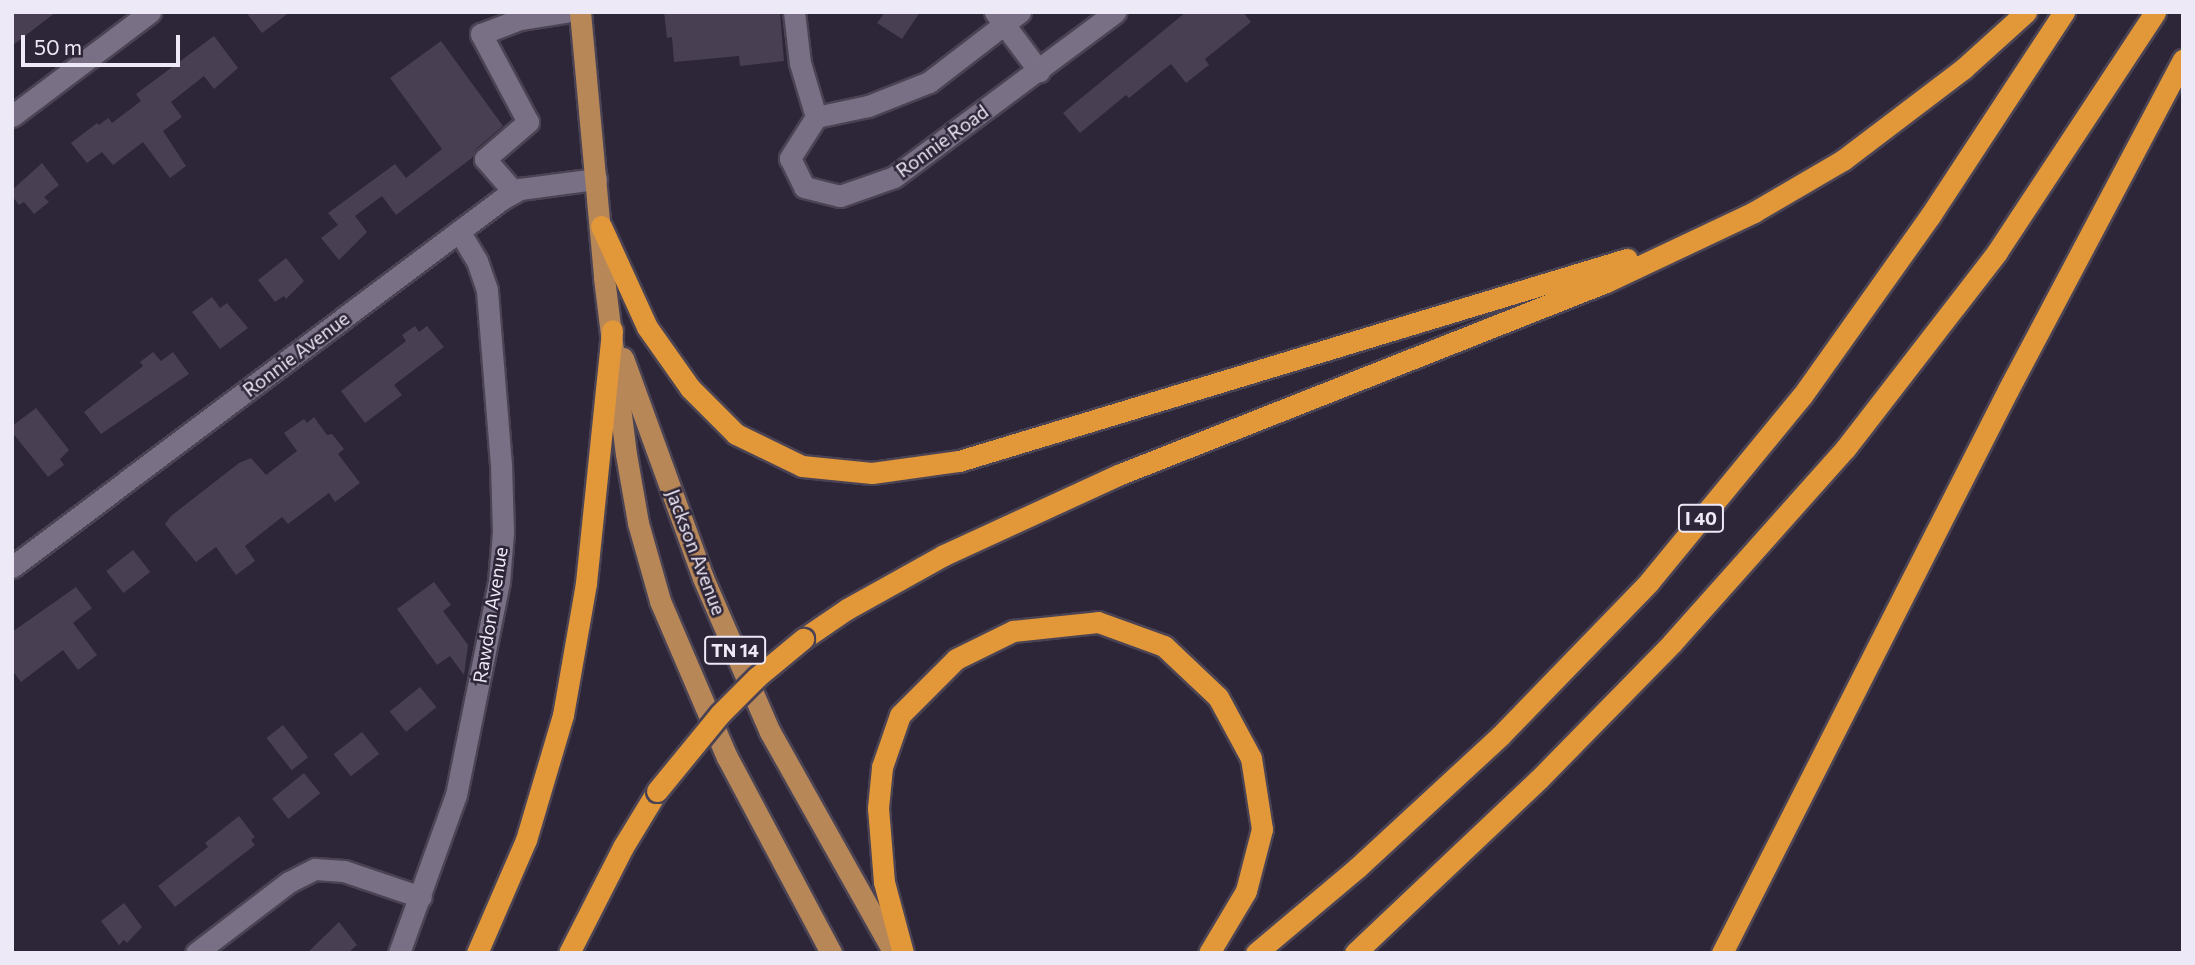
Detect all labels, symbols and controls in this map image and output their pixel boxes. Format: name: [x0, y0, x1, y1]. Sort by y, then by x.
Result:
scale bar: [24, 21, 184, 65]
text: 50 m: [34, 34, 82, 59]
street label: Ronnie Road: [892, 100, 992, 182]
street label: Ronnie Avenue: [238, 307, 354, 401]
street label: Jackson Avenue: [662, 486, 730, 618]
road number: I 40: [1676, 504, 1726, 532]
street label: Rawdon Avenue: [468, 545, 512, 685]
road number: TN 14: [704, 636, 766, 664]

